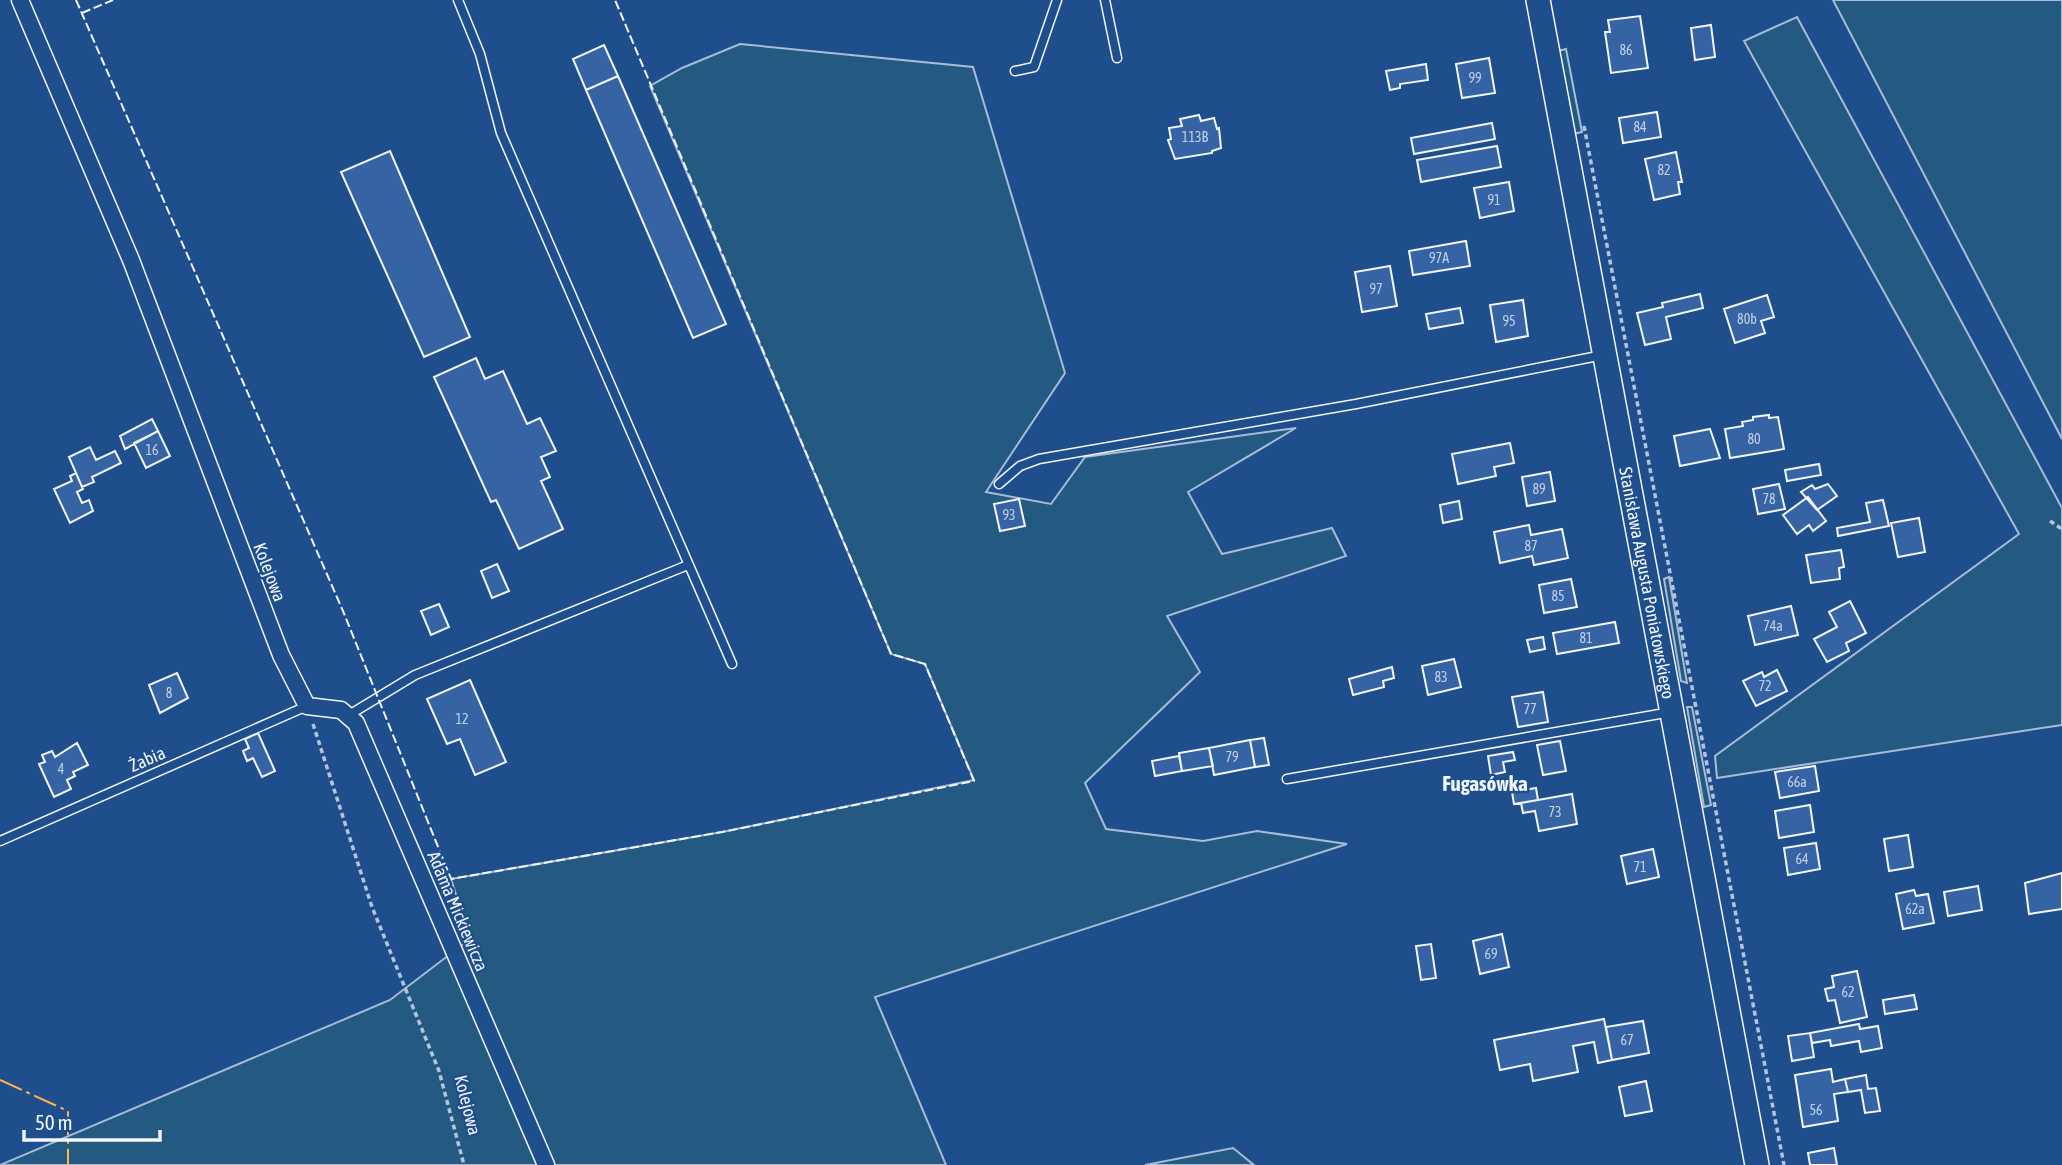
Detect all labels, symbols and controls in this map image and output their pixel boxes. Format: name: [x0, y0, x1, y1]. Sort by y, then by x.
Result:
house number: 86: [1619, 42, 1633, 58]
house number: 99: [1468, 70, 1482, 86]
house number: 84: [1633, 119, 1647, 135]
house number: 113B: [1182, 129, 1209, 145]
house number: 82: [1657, 162, 1671, 178]
house number: 91: [1487, 192, 1501, 208]
house number: 97A: [1429, 250, 1449, 266]
house number: 97: [1369, 281, 1383, 297]
house number: 80b: [1737, 311, 1757, 327]
house number: 95: [1502, 313, 1516, 329]
house number: 80: [1747, 431, 1761, 447]
house number: 16: [145, 442, 159, 458]
street label: Stanisława Augusta Poniatowskiego: [1615, 465, 1680, 701]
house number: 89: [1532, 481, 1546, 497]
house number: 78: [1762, 491, 1776, 507]
house number: 93: [1002, 507, 1016, 523]
house number: 87: [1524, 538, 1538, 554]
street label: Kolejowa: [249, 540, 291, 604]
house number: 85: [1551, 588, 1565, 604]
house number: 74a: [1763, 618, 1783, 634]
house number: 81: [1579, 630, 1593, 646]
house number: 83: [1434, 669, 1448, 685]
house number: 72: [1758, 678, 1772, 694]
house number: 8: [166, 685, 173, 701]
house number: 77: [1523, 701, 1537, 717]
house number: 12: [455, 711, 469, 727]
street label: Żabia: [126, 742, 168, 776]
house number: 79: [1225, 749, 1239, 765]
house number: 4: [58, 761, 65, 777]
district label: Fugasówka: [1442, 771, 1528, 795]
house number: 66a: [1787, 774, 1807, 790]
house number: 73: [1548, 804, 1562, 820]
street label: Adama Mickiewicza: [423, 848, 493, 974]
house number: 64: [1795, 851, 1809, 867]
house number: 71: [1633, 859, 1647, 875]
house number: 62a: [1905, 901, 1925, 917]
house number: 69: [1484, 946, 1498, 962]
house number: 62: [1841, 984, 1855, 1000]
house number: 67: [1620, 1032, 1634, 1048]
street label: Kolejowa: [450, 1073, 486, 1137]
scale bar: [24, 1098, 161, 1142]
house number: 56: [1809, 1102, 1823, 1118]
text: 50 m: [35, 1110, 73, 1134]

